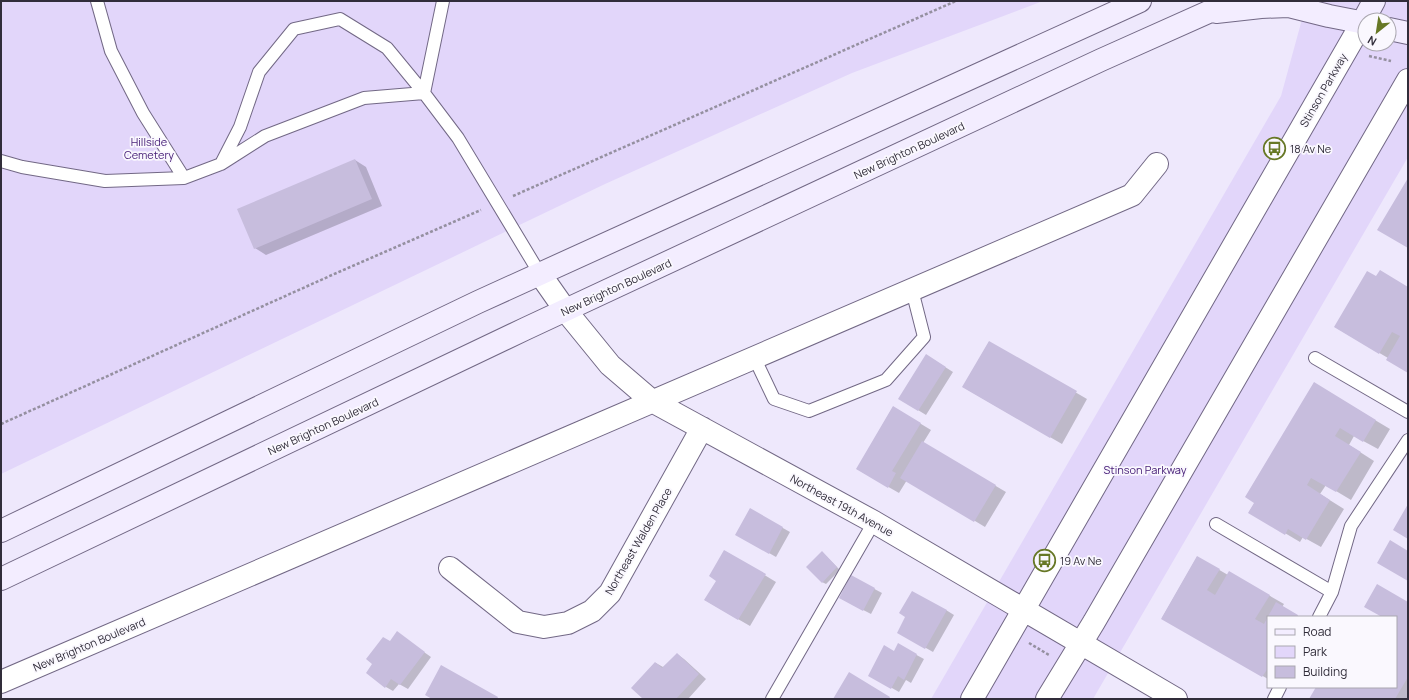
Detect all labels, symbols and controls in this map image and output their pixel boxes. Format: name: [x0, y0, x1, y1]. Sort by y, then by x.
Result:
north arrow: [1357, 12, 1397, 52]
text: N: [1364, 33, 1379, 50]
street label: Stinson Parkway: [1296, 50, 1350, 130]
street label: New Brighton Boulevard: [851, 118, 967, 182]
park label: Hillside Cemetery: [124, 134, 174, 162]
bus stop icon: 18 Av Ne: [1261, 135, 1287, 161]
place label: 18 Av Ne: [1290, 141, 1332, 156]
street label: New Brighton Boulevard: [558, 255, 674, 319]
street label: New Brighton Boulevard: [265, 394, 381, 458]
park label: Stinson Parkway: [1104, 462, 1187, 477]
street label: Northeast 19th Avenue: [788, 470, 897, 540]
street label: Northeast Walden Place: [601, 484, 675, 597]
bus stop icon: 19 Av Ne: [1032, 547, 1058, 573]
place label: 19 Av Ne: [1060, 553, 1102, 568]
street label: New Brighton Boulevard: [31, 614, 147, 674]
legend: [1267, 616, 1397, 688]
text: Road: [1303, 623, 1331, 640]
text: Park: [1303, 643, 1328, 660]
text: Building: [1303, 663, 1347, 680]

